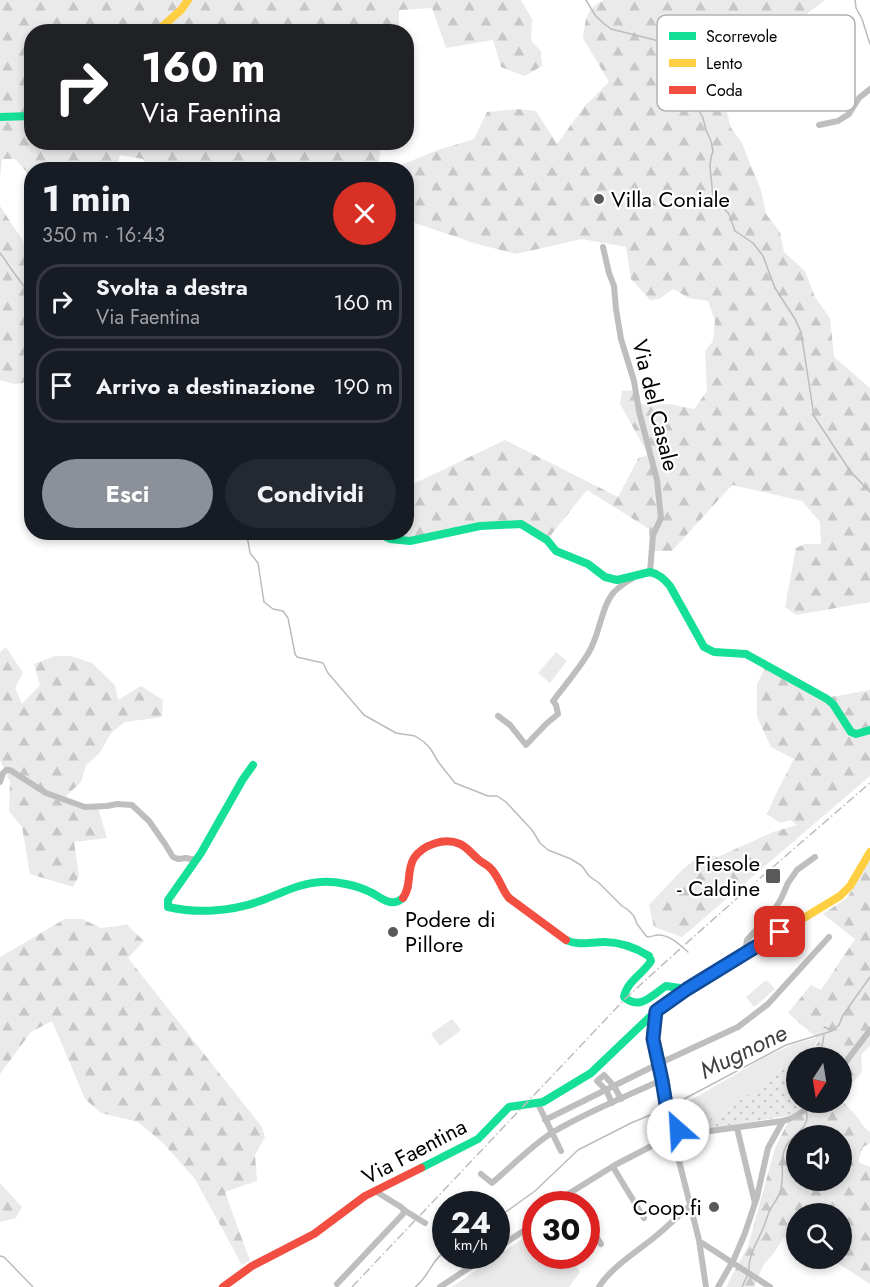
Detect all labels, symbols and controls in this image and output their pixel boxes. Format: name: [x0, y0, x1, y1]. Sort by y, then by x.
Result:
legend: [657, 15, 855, 111]
text: Scorrevole: [706, 25, 777, 48]
text: 160 m: [141, 37, 265, 98]
icon: right: [42, 48, 120, 126]
text: Lento: [706, 52, 743, 75]
text: Coda: [706, 79, 743, 102]
text: Via Faentina: [141, 93, 281, 132]
text: 1 min: [42, 172, 131, 224]
button: close: [333, 182, 396, 245]
place label: Villa Coniale: [611, 183, 730, 215]
marker: Villa Coniale: [592, 192, 606, 206]
text: 350 m · 16:43: [42, 221, 165, 250]
text: Svolta a destra: [96, 271, 248, 303]
icon: right: [45, 285, 78, 318]
text: 160 m: [333, 286, 393, 318]
text: Via Faentina: [96, 303, 200, 332]
street label: Via del Casale: [624, 336, 688, 474]
icon: arrive: [45, 369, 78, 402]
text: Arrivo a destinazione: [96, 370, 315, 402]
text: 190 m: [333, 370, 393, 402]
button: Esci: [42, 459, 213, 528]
button: Condividi: [225, 459, 396, 528]
place label: Fiesole - Caldine: [677, 847, 760, 904]
marker: Fiesole - Caldine: [764, 867, 782, 885]
place label: Podere di Pillore: [405, 903, 496, 960]
pin: [754, 906, 805, 957]
icon: arrive: [763, 915, 796, 948]
marker: Podere di Pillore: [386, 925, 400, 939]
water label: Mugnone: [693, 1015, 793, 1087]
north arrow: [786, 1047, 852, 1113]
map controls: [786, 1047, 852, 1269]
position arrow: [646, 1098, 710, 1162]
street label: Via Faentina: [356, 1110, 472, 1192]
button: sound: [786, 1125, 852, 1191]
speed limit sign: 30: [522, 1191, 600, 1269]
place label: Coop.fi: [633, 1191, 702, 1223]
marker: Coop.fi: [707, 1200, 721, 1214]
text: 24: [451, 1201, 491, 1244]
button: search: [786, 1203, 852, 1269]
text: km/h: [454, 1234, 488, 1256]

